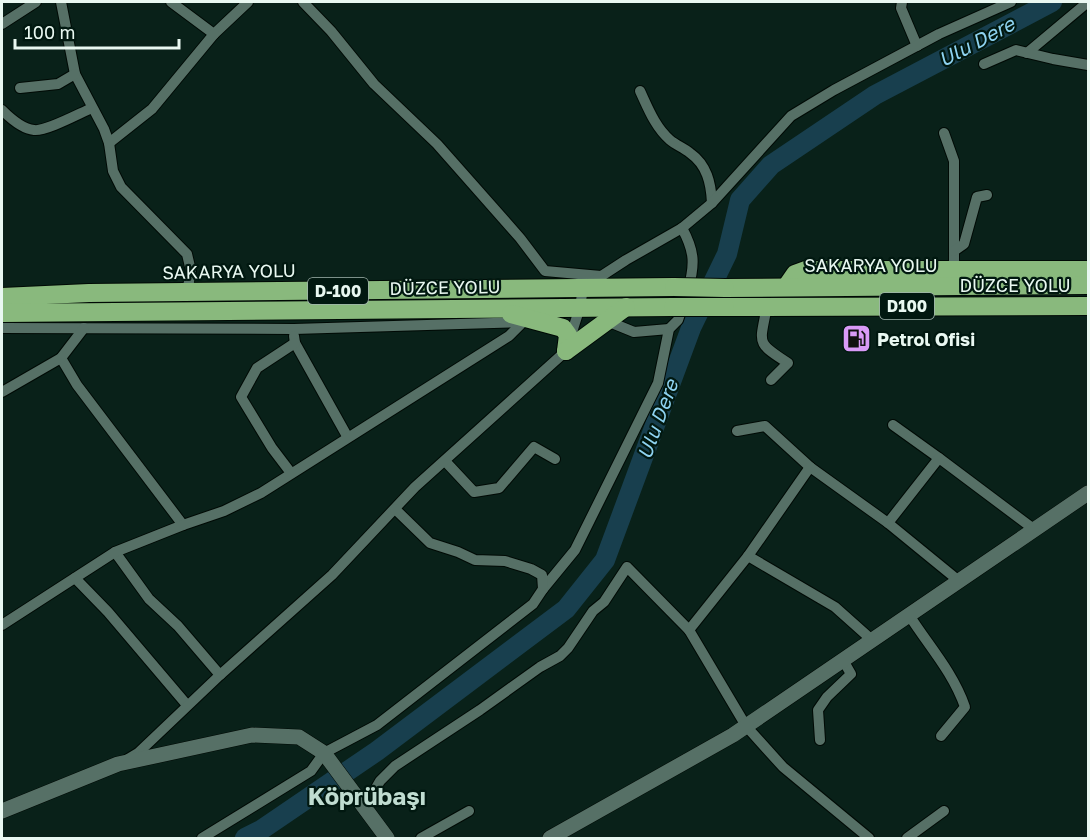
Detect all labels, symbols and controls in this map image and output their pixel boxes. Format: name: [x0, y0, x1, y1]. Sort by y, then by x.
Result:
water label: Ulu Dere: [934, 10, 1019, 71]
scale bar: [15, 12, 178, 50]
text: 100 m: [24, 21, 75, 43]
street label: SAKARYA YOLU: [804, 254, 938, 276]
street label: SAKARYA YOLU: [162, 259, 296, 283]
street label: DÜZCE YOLU: [959, 274, 1071, 296]
street label: DÜZCE YOLU: [389, 275, 501, 299]
road number: D-100: [308, 278, 368, 304]
road number: D100: [880, 293, 934, 319]
fuel station icon: Petrol Ofisi: [840, 323, 872, 355]
place label: Petrol Ofisi: [877, 328, 975, 350]
water label: Ulu Dere: [632, 375, 683, 462]
district label: Köprübaşı: [308, 781, 426, 810]

